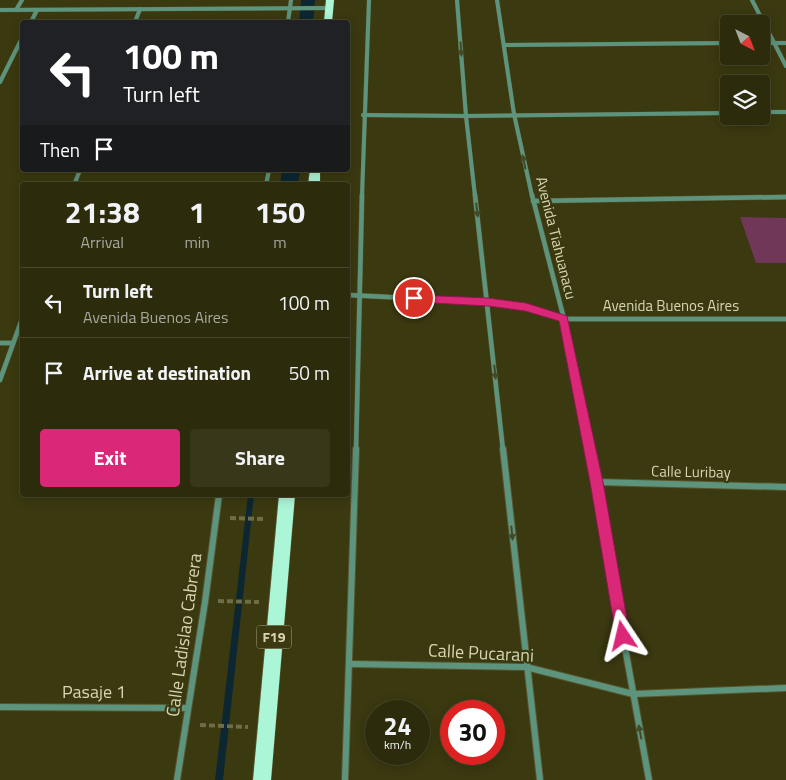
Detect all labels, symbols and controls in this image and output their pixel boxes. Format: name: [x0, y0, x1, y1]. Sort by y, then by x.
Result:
north arrow: [720, 15, 770, 65]
map controls: [720, 15, 770, 125]
text: 100 m: [123, 29, 219, 83]
icon: left: [40, 40, 105, 105]
one-way arrow: [457, 41, 465, 57]
button: layers: [720, 75, 770, 125]
text: Turn left: [123, 77, 200, 111]
text: Then: [40, 135, 80, 164]
icon: arrive: [90, 135, 118, 163]
one-way arrow: [520, 154, 528, 169]
street label: Avenida Tiahuanacu: [530, 174, 583, 302]
text: 21:38: [65, 189, 140, 235]
text: 1: [189, 189, 206, 235]
text: 150: [255, 189, 305, 235]
one-way arrow: [473, 203, 481, 219]
text: Arrival: [81, 230, 124, 254]
text: min: [184, 230, 210, 254]
text: m: [273, 230, 287, 254]
text: Turn left: [83, 276, 153, 305]
pin: [393, 277, 435, 319]
icon: arrive: [400, 284, 428, 312]
text: 100 m: [278, 288, 330, 317]
icon: left: [40, 289, 68, 317]
street label: Avenida Buenos Aires: [603, 294, 739, 317]
text: Avenida Buenos Aires: [83, 305, 228, 329]
text: Arrive at destination: [83, 358, 251, 387]
text: 50 m: [289, 358, 330, 387]
icon: arrive: [40, 359, 68, 387]
one-way arrow: [491, 364, 499, 380]
button: Exit: [40, 429, 180, 487]
button: Share: [190, 429, 330, 487]
street label: Calle Luribay: [651, 459, 731, 484]
one-way arrow: [508, 526, 516, 542]
street label: Calle Ladislao Cabrera: [159, 551, 208, 718]
position arrow: [596, 609, 648, 661]
road number: F19: [256, 626, 292, 649]
street label: Calle Pucarani: [427, 636, 535, 669]
street label: Pasaje 1: [62, 678, 126, 705]
speed limit sign: 30: [440, 700, 505, 765]
text: 24: [383, 707, 412, 745]
one-way arrow: [636, 724, 644, 740]
text: km/h: [384, 735, 411, 754]

